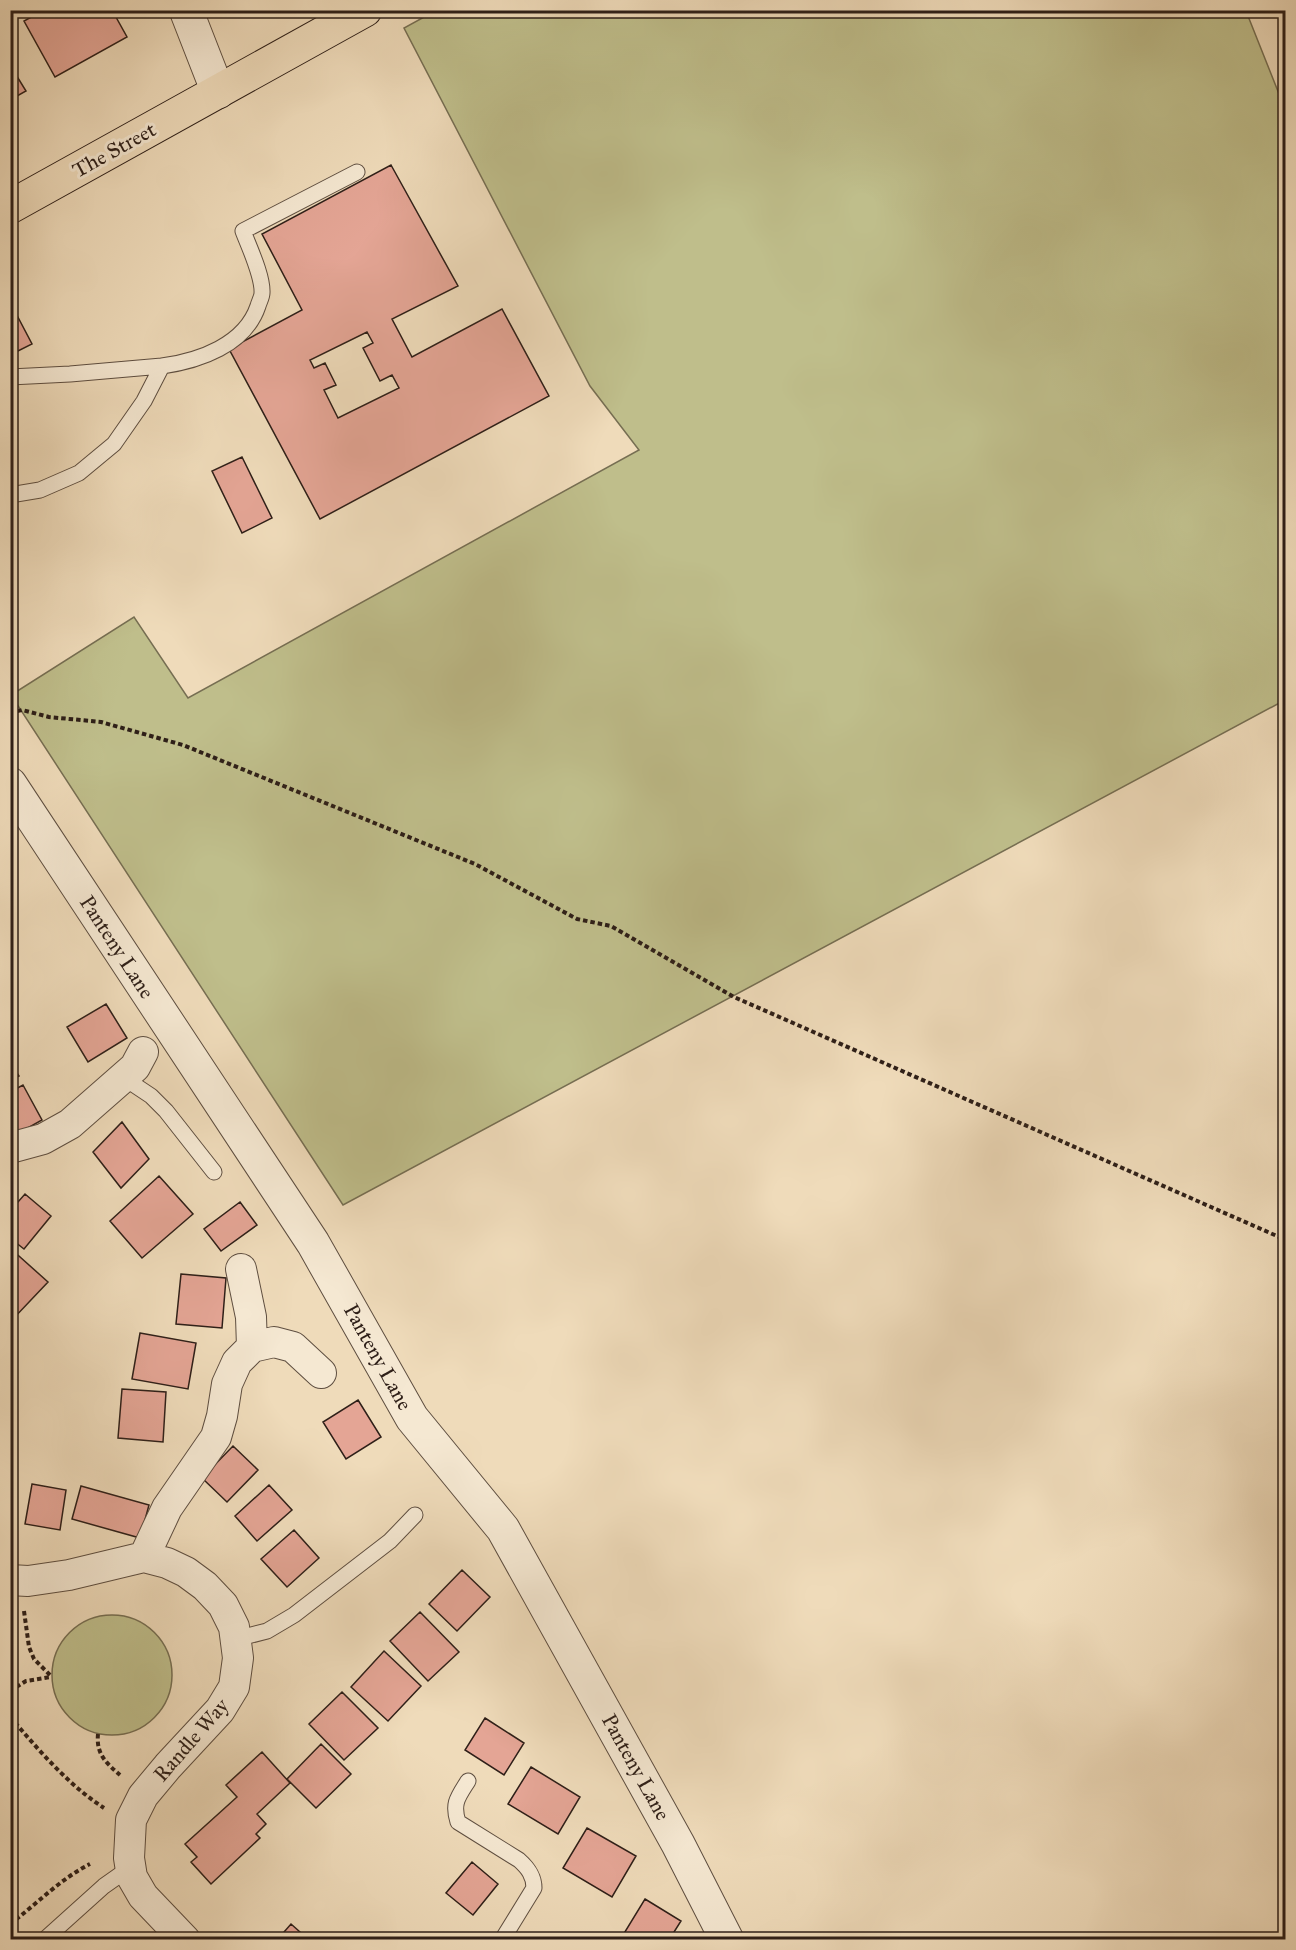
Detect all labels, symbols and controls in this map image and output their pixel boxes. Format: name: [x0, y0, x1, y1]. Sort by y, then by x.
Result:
street label: The Street: [68, 116, 161, 184]
street label: Panteny Lane: [74, 891, 160, 1004]
street label: Panteny Lane: [338, 1299, 418, 1415]
street label: Randle Way: [148, 1692, 235, 1787]
street label: Panteny Lane: [596, 1709, 676, 1825]

